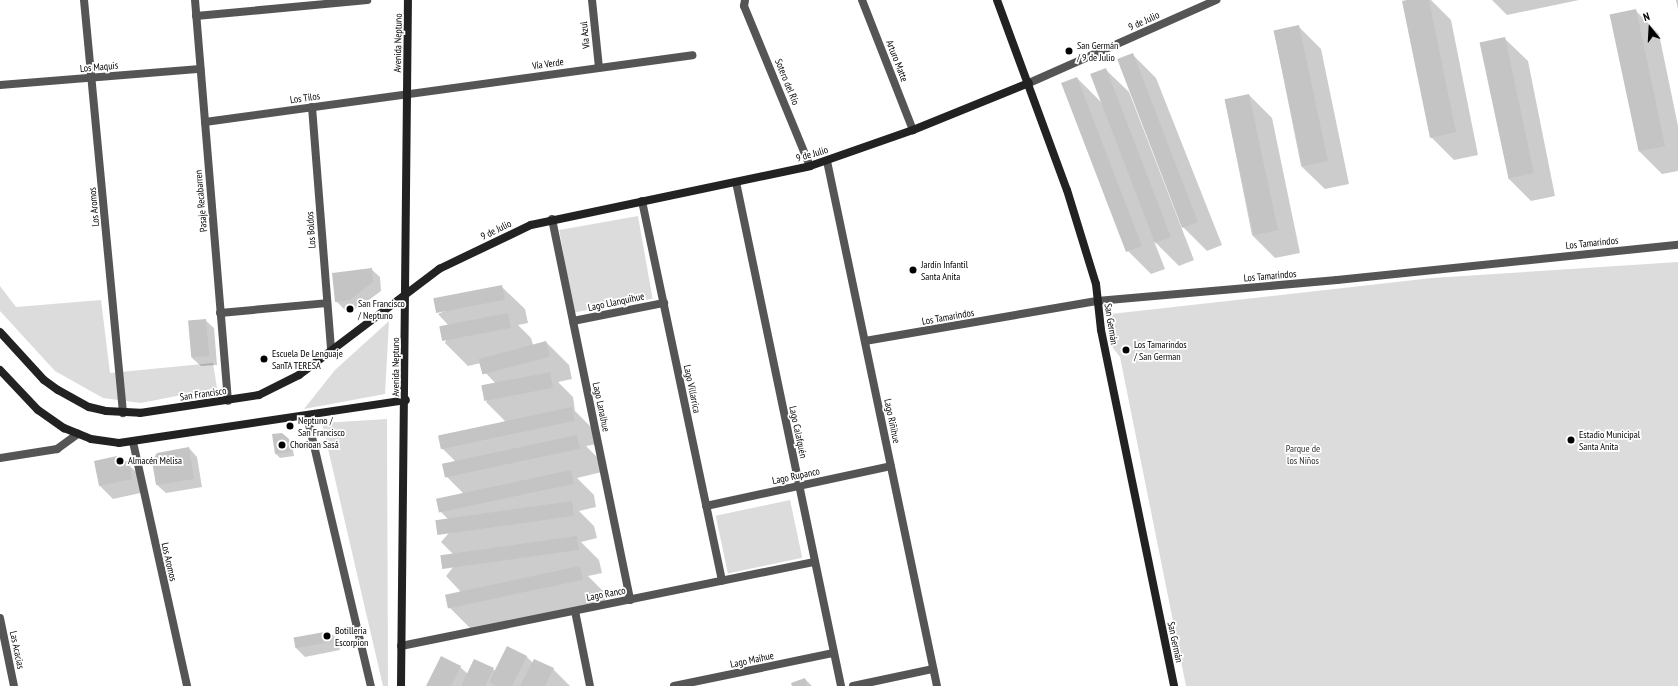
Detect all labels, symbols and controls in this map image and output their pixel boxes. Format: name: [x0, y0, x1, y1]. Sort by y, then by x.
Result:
north arrow: [1630, 8, 1670, 48]
street label: 9 de Julio: [1127, 9, 1161, 33]
text: N: [1641, 9, 1651, 24]
street label: Avenida Neptuno: [391, 13, 405, 73]
street label: Vía Azul: [578, 21, 592, 49]
street label: Arturo Matte: [884, 38, 910, 84]
place label: San Germán / 9 de Julio: [1077, 39, 1118, 62]
marker: San Germán / 9 de Julio: [1064, 46, 1074, 56]
street label: Vía Verde: [531, 56, 565, 72]
street label: Sotero del Río: [772, 57, 802, 107]
street label: Los Maquis: [79, 59, 119, 75]
street label: Los Tilos: [289, 90, 321, 106]
street label: 9 de Julio: [795, 144, 829, 164]
street label: Pasaje Recabarren: [192, 169, 210, 233]
street label: Los Aromos: [86, 187, 102, 227]
street label: Los Boldos: [304, 211, 318, 249]
street label: 9 de Julio: [479, 217, 513, 243]
street label: Los Tamarindos: [1565, 234, 1619, 252]
place label: Jardín Infantil Santa Anita: [921, 258, 968, 282]
marker: Jardín Infantil Santa Anita: [908, 265, 918, 275]
street label: Los Tamarindos: [1243, 268, 1297, 284]
street label: Lago Llanquihue: [587, 290, 645, 314]
place label: San Francisco / Neptuno: [358, 297, 405, 320]
street label: San Germán: [1102, 303, 1120, 345]
marker: San Francisco / Neptuno: [345, 304, 355, 314]
street label: Los Tamarindos: [921, 306, 975, 328]
street label: Avenida Neptuno: [390, 337, 402, 397]
place label: Los Tamarindos / San German: [1134, 338, 1187, 362]
marker: Los Tamarindos / San German: [1121, 345, 1131, 355]
place label: Escuela De Lenguaje SanTA TERESA: [272, 347, 343, 370]
marker: Escuela De Lenguaje SanTA TERESA: [259, 354, 269, 364]
street label: Lago Villarrica: [681, 364, 703, 414]
street label: Lago Lanalhue: [590, 381, 612, 433]
street label: San Francisco: [179, 385, 227, 403]
street label: Lago Riñihue: [881, 398, 903, 444]
street label: Lago Calafquén: [787, 405, 809, 459]
place label: Neptuno / San Francisco: [298, 414, 345, 438]
marker: Neptuno / San Francisco: [285, 421, 295, 431]
place label: Estadio Municipal Santa Anita: [1579, 428, 1640, 452]
marker: Estadio Municipal Santa Anita: [1566, 435, 1576, 445]
place label: Chorioan Sasá: [290, 439, 339, 451]
marker: Chorioan Sasá: [277, 440, 287, 450]
park label: Parque de los Niños: [1286, 442, 1320, 466]
place label: Almacén Melisa: [128, 455, 182, 467]
marker: Almacén Melisa: [115, 456, 125, 466]
street label: Lago Rupanco: [771, 465, 821, 487]
street label: Los Aromos: [159, 541, 179, 583]
street label: Lago Ranco: [585, 584, 627, 604]
street label: San Germán: [1165, 620, 1185, 664]
place label: Botilleria Escorpion: [335, 624, 368, 648]
street label: Las Acacias: [7, 630, 27, 670]
marker: Botilleria Escorpion: [322, 631, 332, 641]
street label: Lago Maihue: [729, 650, 775, 670]

